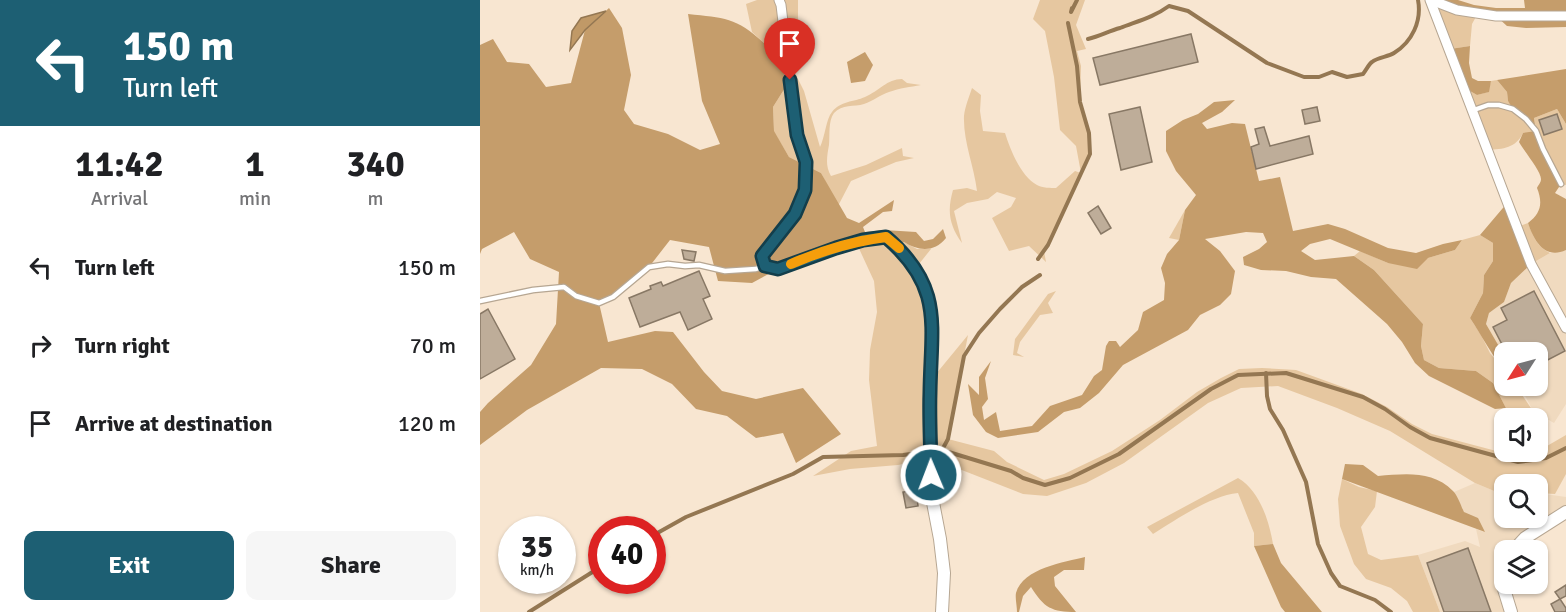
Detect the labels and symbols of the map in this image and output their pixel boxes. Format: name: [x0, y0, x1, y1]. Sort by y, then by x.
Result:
pin: [764, 18, 815, 80]
north arrow: [1494, 342, 1548, 396]
position arrow: [899, 443, 963, 507]
speed limit sign: 40: [588, 516, 666, 594]

